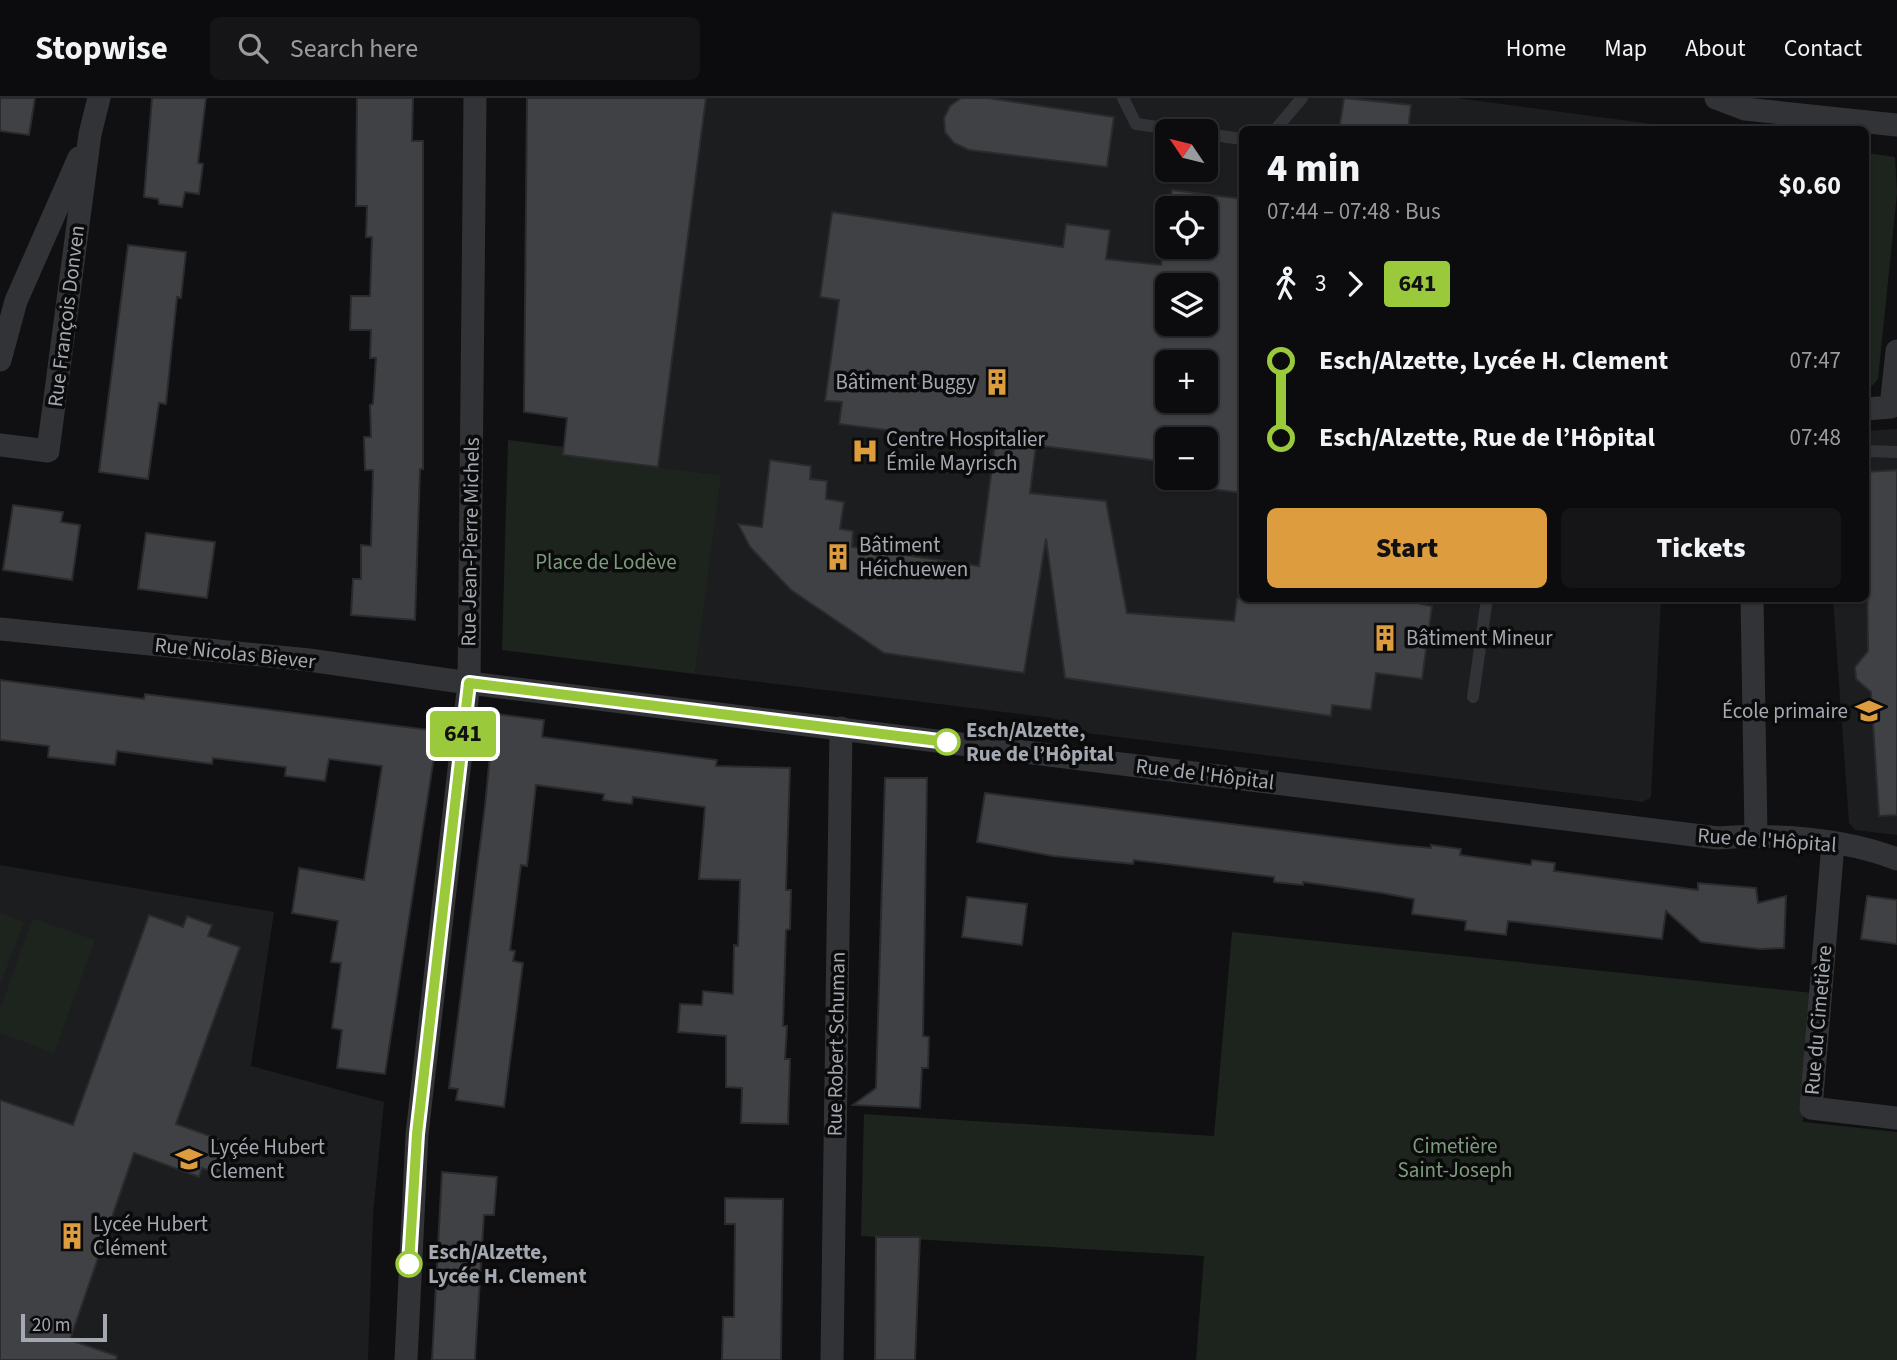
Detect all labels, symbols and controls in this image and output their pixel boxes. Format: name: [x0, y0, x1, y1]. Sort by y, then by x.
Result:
search box: [210, 17, 700, 80]
text: Stopwise: [35, 25, 168, 72]
icon: search: [234, 29, 272, 67]
text: Search here: [290, 30, 418, 67]
text: Home: [1506, 31, 1566, 66]
text: Map: [1604, 31, 1647, 66]
text: About: [1685, 31, 1746, 66]
text: Contact: [1784, 31, 1862, 66]
north arrow: [1155, 119, 1218, 182]
map controls: [1155, 119, 1218, 490]
text: 4 min: [1267, 142, 1360, 196]
text: $0.60: [1778, 167, 1841, 204]
text: 07:44 – 07:48 · Bus: [1267, 195, 1441, 228]
button: locate: [1155, 196, 1218, 259]
street label: Rue François Donven: [40, 223, 92, 409]
icon: walk: [1267, 265, 1305, 303]
icon: forward: [1336, 265, 1374, 303]
text: 641: [1398, 266, 1436, 301]
text: 3: [1315, 267, 1326, 300]
button: layers: [1155, 273, 1218, 336]
text: Esch/Alzette, Lycée H. Clement: [1319, 342, 1668, 379]
text: 07:47: [1790, 344, 1841, 377]
button: +: [1155, 350, 1218, 413]
place label: Bâtiment Buggy: [835, 367, 976, 397]
building icon: Bâtiment Buggy: [982, 367, 1012, 397]
text: Esch/Alzette, Rue de l’Hôpital: [1319, 419, 1655, 456]
text: 07:48: [1790, 421, 1841, 454]
place label: Centre Hospitalier Émile Mayrisch: [886, 424, 1046, 478]
button: −: [1155, 427, 1218, 490]
hospital icon: Centre Hospitalier Émile Mayrisch: [850, 436, 880, 466]
street label: Rue Jean-Pierre Michels: [453, 437, 487, 647]
button: Start: [1267, 508, 1547, 588]
button: Tickets: [1561, 508, 1841, 588]
place label: Bâtiment Héichuewen: [859, 530, 968, 584]
building icon: Bâtiment Héichuewen: [823, 542, 853, 572]
park label: Place de Lodève: [535, 547, 677, 577]
building icon: Bâtiment Mineur: [1370, 623, 1400, 653]
place label: Bâtiment Mineur: [1406, 623, 1553, 653]
street label: Rue Nicolas Biever: [153, 630, 318, 676]
place label: École primaire: [1722, 696, 1848, 726]
school or university icon: École primaire: [1854, 696, 1884, 726]
line badge: 641: [423, 711, 503, 757]
place label: Esch/Alzette, Rue de l’Hôpital: [966, 715, 1114, 769]
text: 641: [444, 716, 482, 751]
marker: Esch/Alzette, Rue de l’Hôpital: [934, 729, 960, 755]
street label: Rue de l'Hôpital: [1134, 751, 1276, 797]
street label: Rue de l'Hôpital: [1696, 820, 1838, 860]
street label: Rue du Cimetière: [1797, 944, 1839, 1096]
street label: Rue Robert Schuman: [819, 951, 853, 1137]
park label: Cimetière Saint-Joseph: [1398, 1131, 1512, 1185]
place label: Lyçée Hubert Clement: [210, 1132, 325, 1186]
school or university icon: Lyçée Hubert Clement: [174, 1144, 204, 1174]
place label: Lycée Hubert Clément: [93, 1209, 208, 1263]
building icon: Lycée Hubert Clément: [57, 1221, 87, 1251]
place label: Esch/Alzette, Lycée H. Clement: [428, 1237, 586, 1291]
marker: Esch/Alzette, Lycée H. Clement: [396, 1251, 422, 1277]
scale bar: [21, 1311, 107, 1343]
text: 20 m: [32, 1312, 70, 1339]

